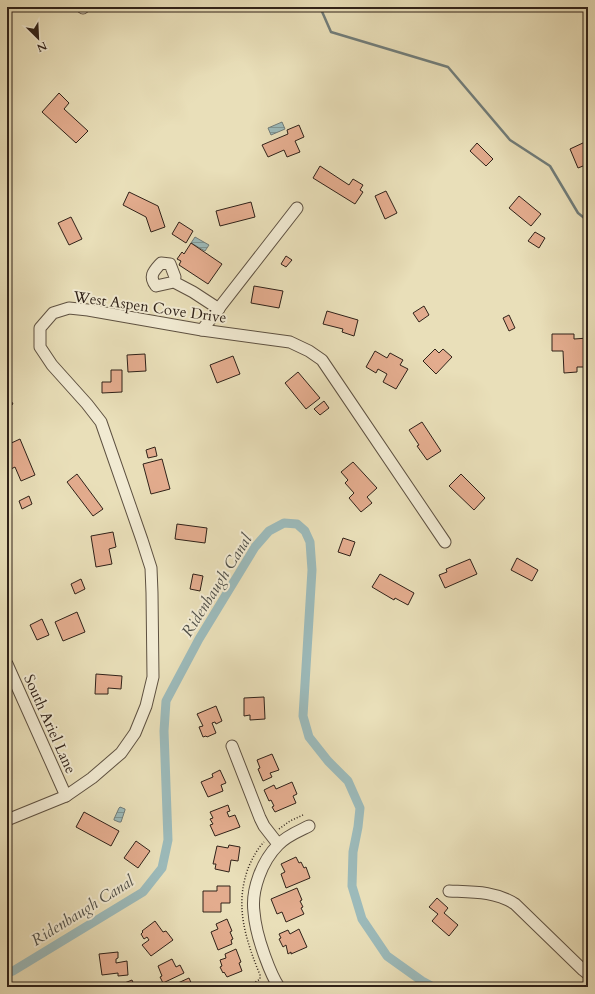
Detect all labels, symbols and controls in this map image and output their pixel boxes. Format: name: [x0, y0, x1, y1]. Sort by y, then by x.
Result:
north arrow: [18, 18, 58, 58]
text: N: [34, 38, 49, 56]
street label: West Aspen Cove Drive: [71, 286, 228, 328]
water label: Ridenbaugh Canal: [176, 529, 258, 641]
street label: South Ariel Lane: [19, 671, 81, 777]
water label: Ridenbaugh Canal: [27, 870, 139, 951]

